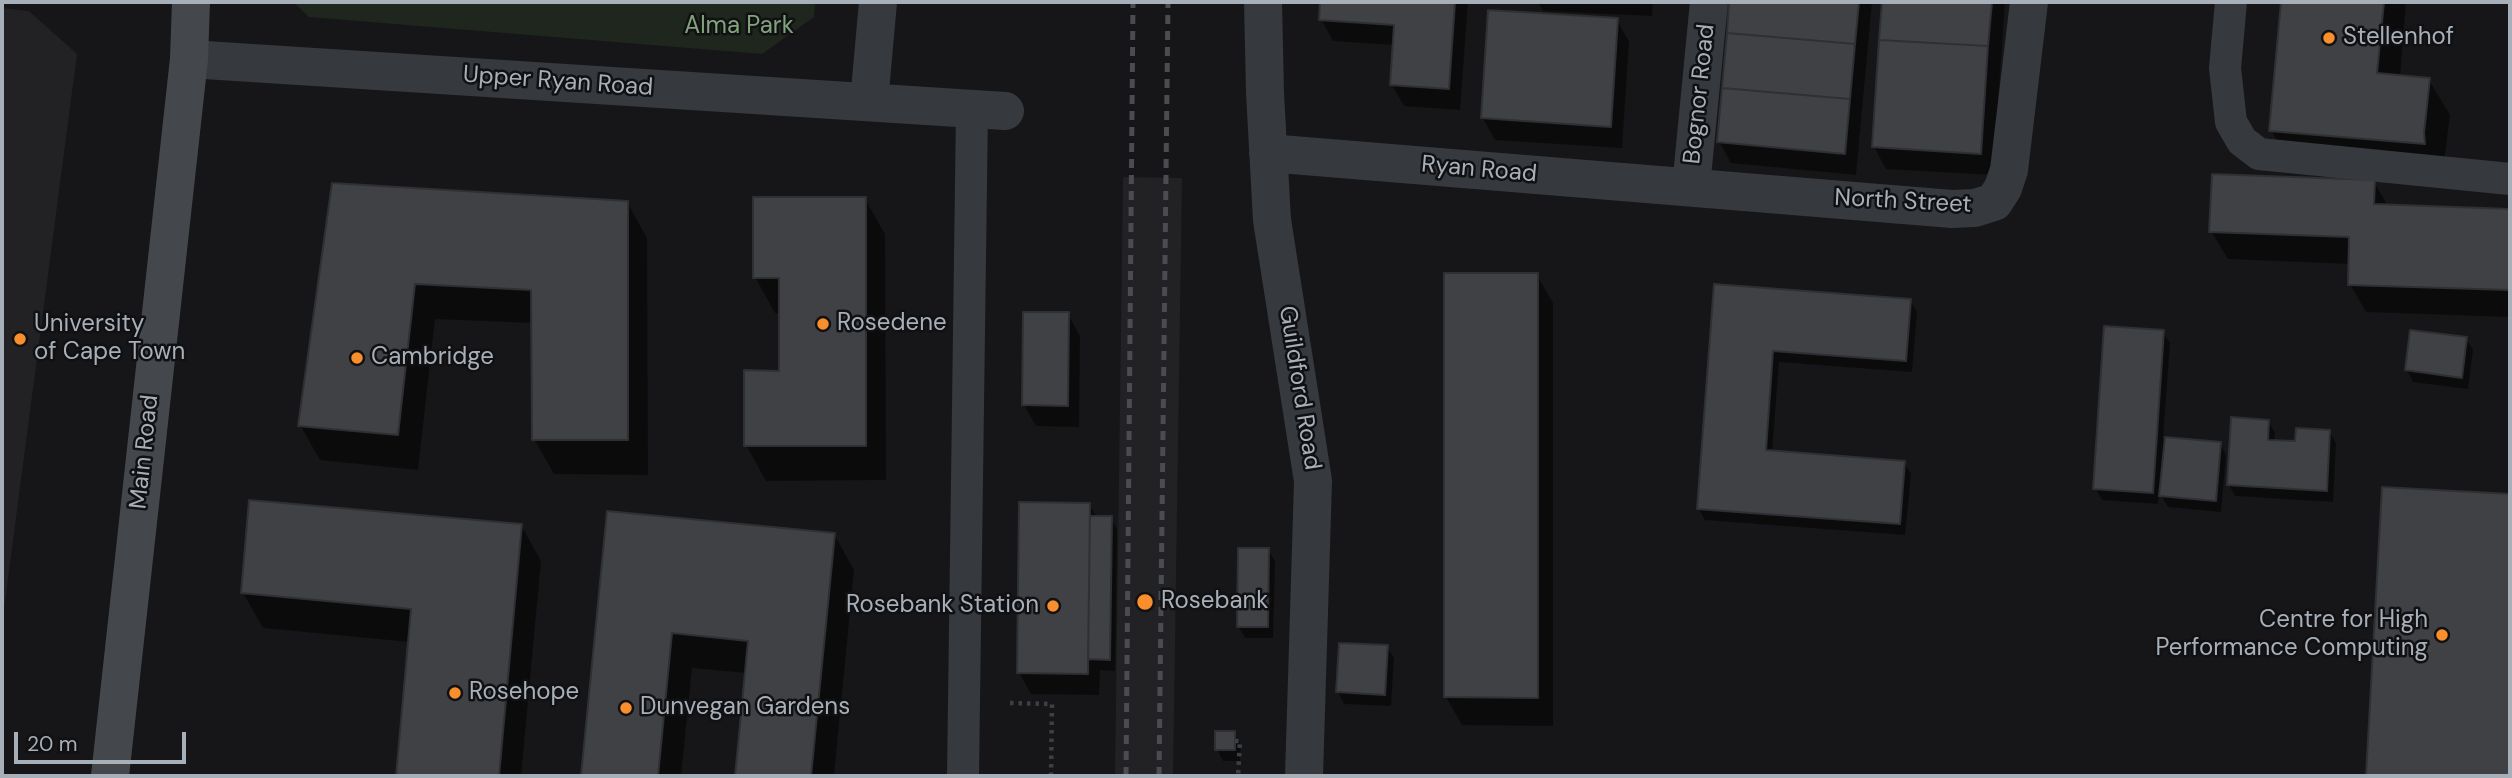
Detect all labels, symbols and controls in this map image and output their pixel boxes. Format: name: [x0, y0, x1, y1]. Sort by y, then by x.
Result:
park label: Alma Park: [684, 13, 794, 41]
street label: Bognor Road: [1678, 23, 1722, 165]
place label: Stellenhof: [2343, 24, 2454, 52]
marker: Stellenhof: [2321, 30, 2337, 46]
street label: Upper Ryan Road: [462, 61, 654, 103]
street label: Ryan Road: [1420, 151, 1538, 189]
street label: North Street: [1834, 184, 1972, 220]
street label: Guildford Road: [1272, 304, 1326, 472]
place label: Rosedene: [837, 310, 947, 338]
place label: University of Cape Town: [34, 311, 185, 367]
marker: Rosedene: [815, 316, 831, 332]
marker: University of Cape Town: [12, 331, 28, 347]
place label: Cambridge: [371, 344, 494, 372]
marker: Cambridge: [349, 350, 365, 366]
street label: Main Road: [125, 393, 165, 511]
place label: Rosebank: [1161, 588, 1268, 616]
place label: Rosebank Station: [846, 592, 1039, 620]
marker: Rosebank: [1135, 592, 1155, 612]
marker: Rosebank Station: [1045, 598, 1061, 614]
place label: Centre for High Performance Computing: [2156, 607, 2428, 663]
marker: Centre for High Performance Computing: [2434, 627, 2450, 643]
place label: Rosehope: [469, 679, 579, 707]
marker: Rosehope: [447, 685, 463, 701]
place label: Dunvegan Gardens: [640, 694, 850, 722]
marker: Dunvegan Gardens: [618, 700, 634, 716]
scale bar: [18, 718, 189, 762]
text: 20 m: [27, 730, 78, 758]

